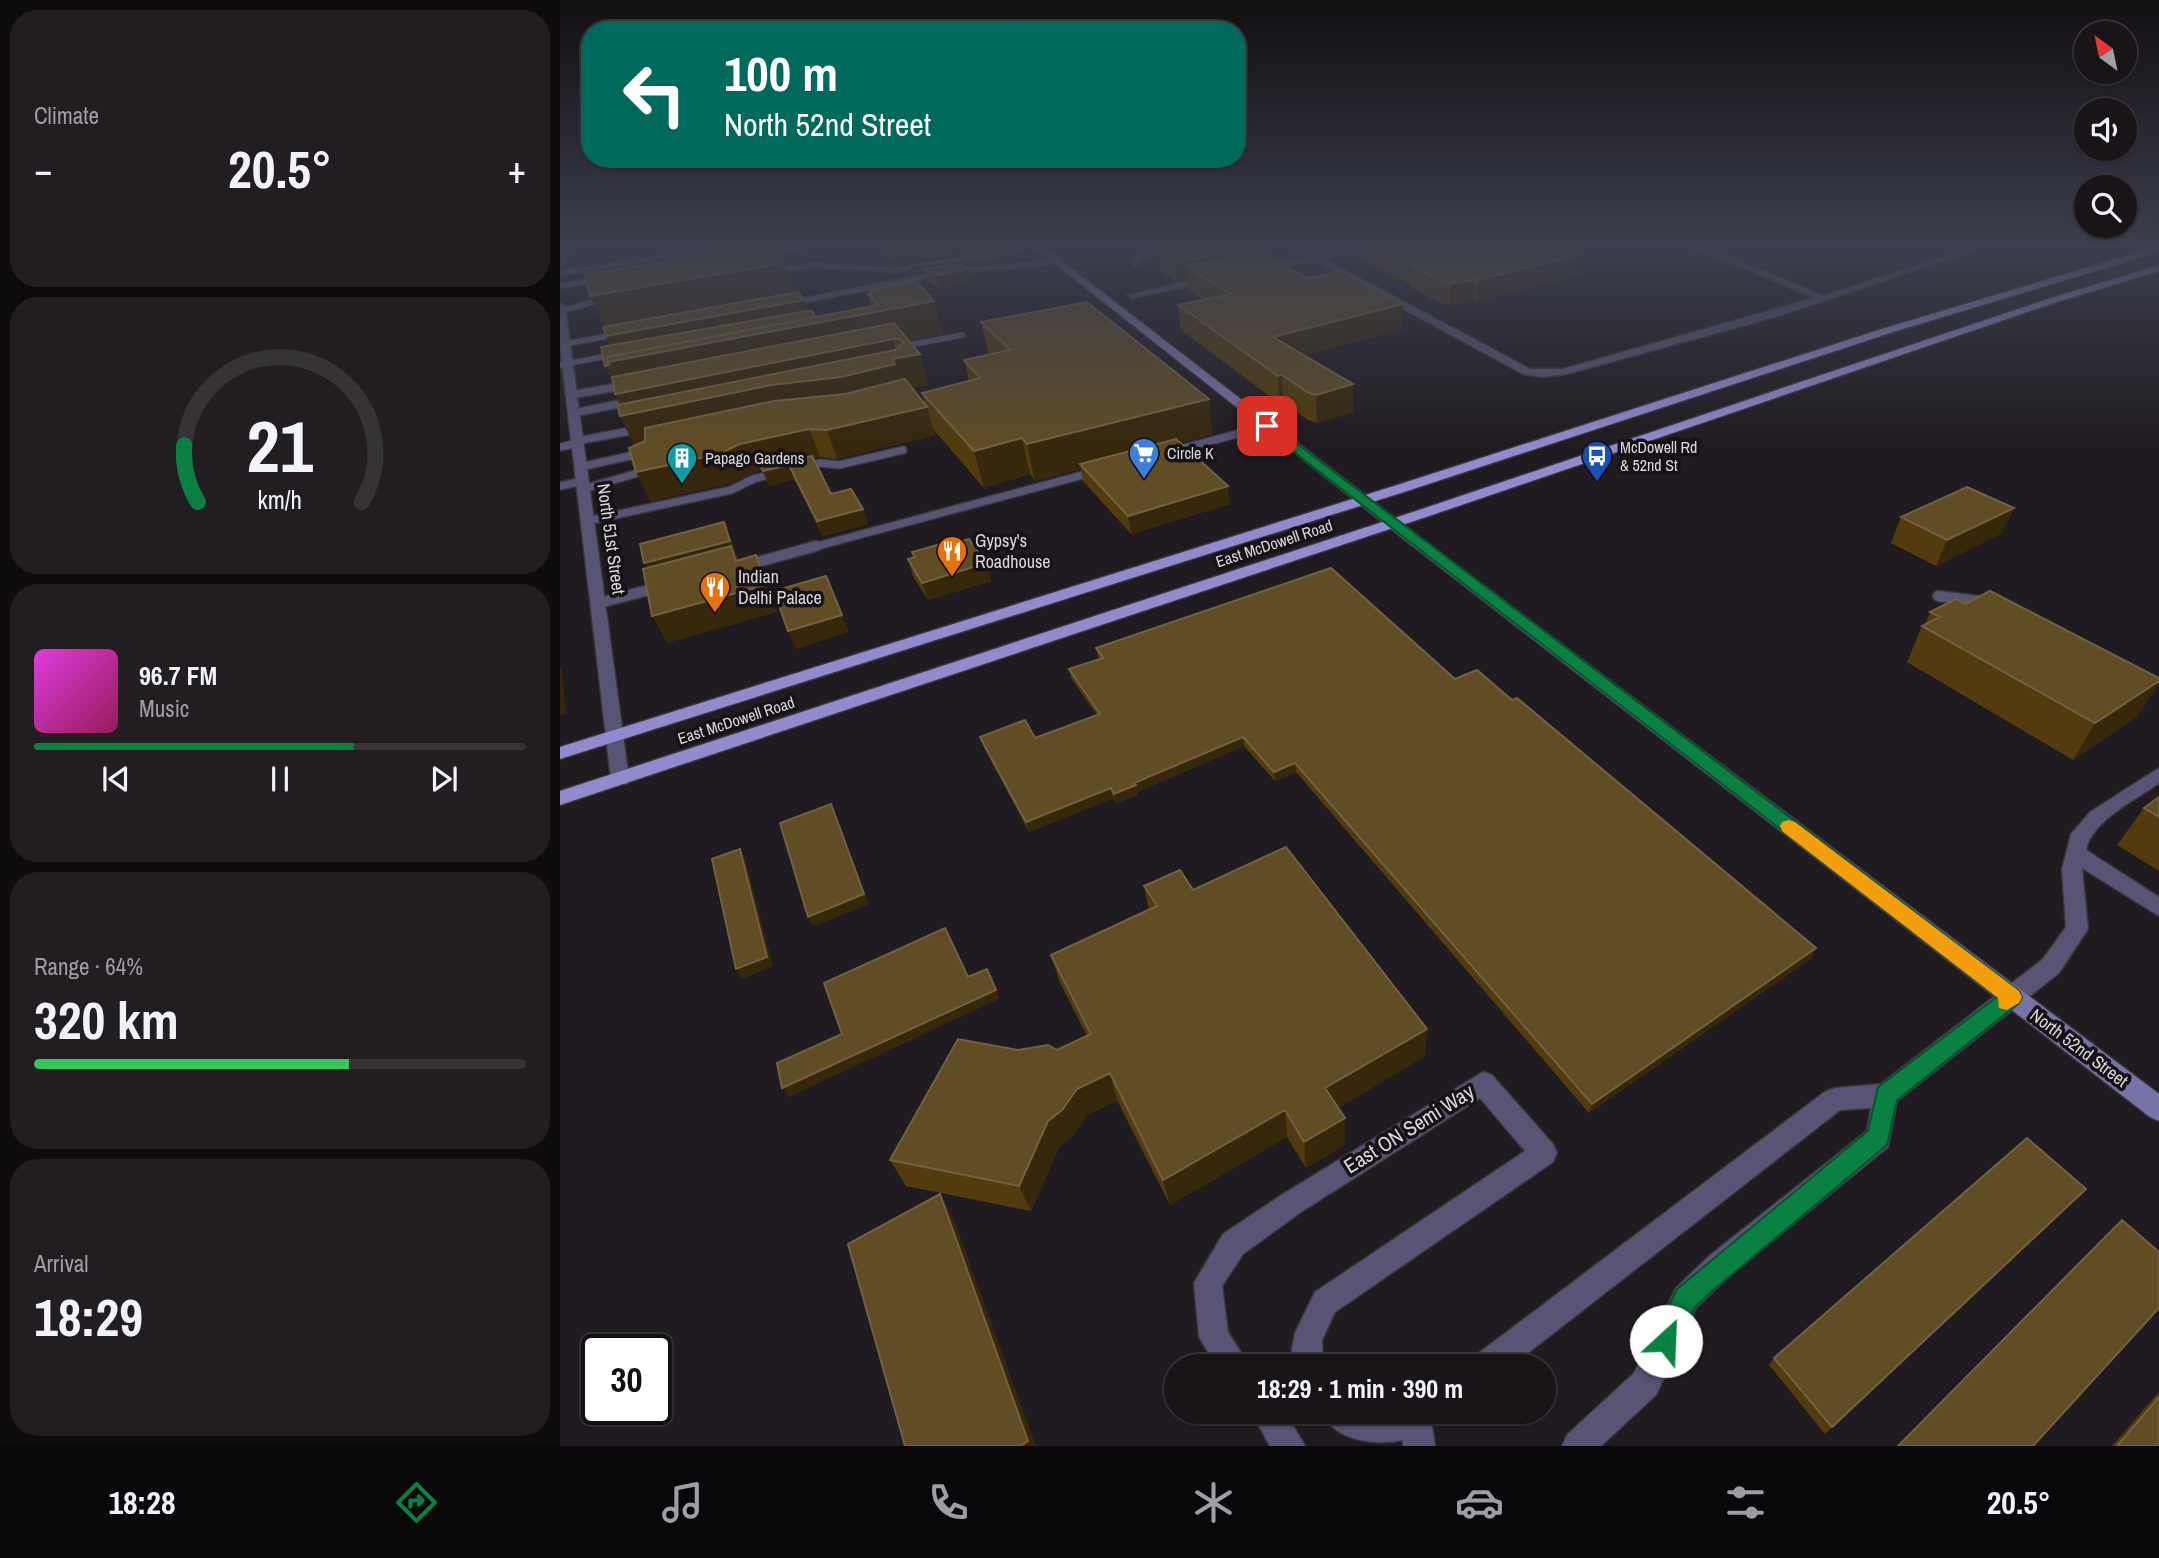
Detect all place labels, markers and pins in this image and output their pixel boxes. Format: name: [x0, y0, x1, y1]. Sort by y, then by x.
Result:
pin: [1237, 396, 1297, 456]
supermarket icon: Circle K: [1127, 436, 1161, 480]
place label: McDowell Rd & 52nd St: [1620, 436, 1697, 476]
bus stop icon: McDowell Rd & 52nd St: [1580, 439, 1614, 483]
building icon: Papago Gardens: [665, 441, 699, 485]
place label: Circle K: [1167, 442, 1214, 464]
place label: Papago Gardens: [705, 447, 804, 469]
place label: Gypsy's Roadhouse: [975, 528, 1051, 574]
restaurant icon: Gypsy's Roadhouse: [935, 534, 969, 578]
place label: Indian Delhi Palace: [738, 564, 822, 610]
restaurant icon: Indian Delhi Palace: [698, 570, 732, 614]

